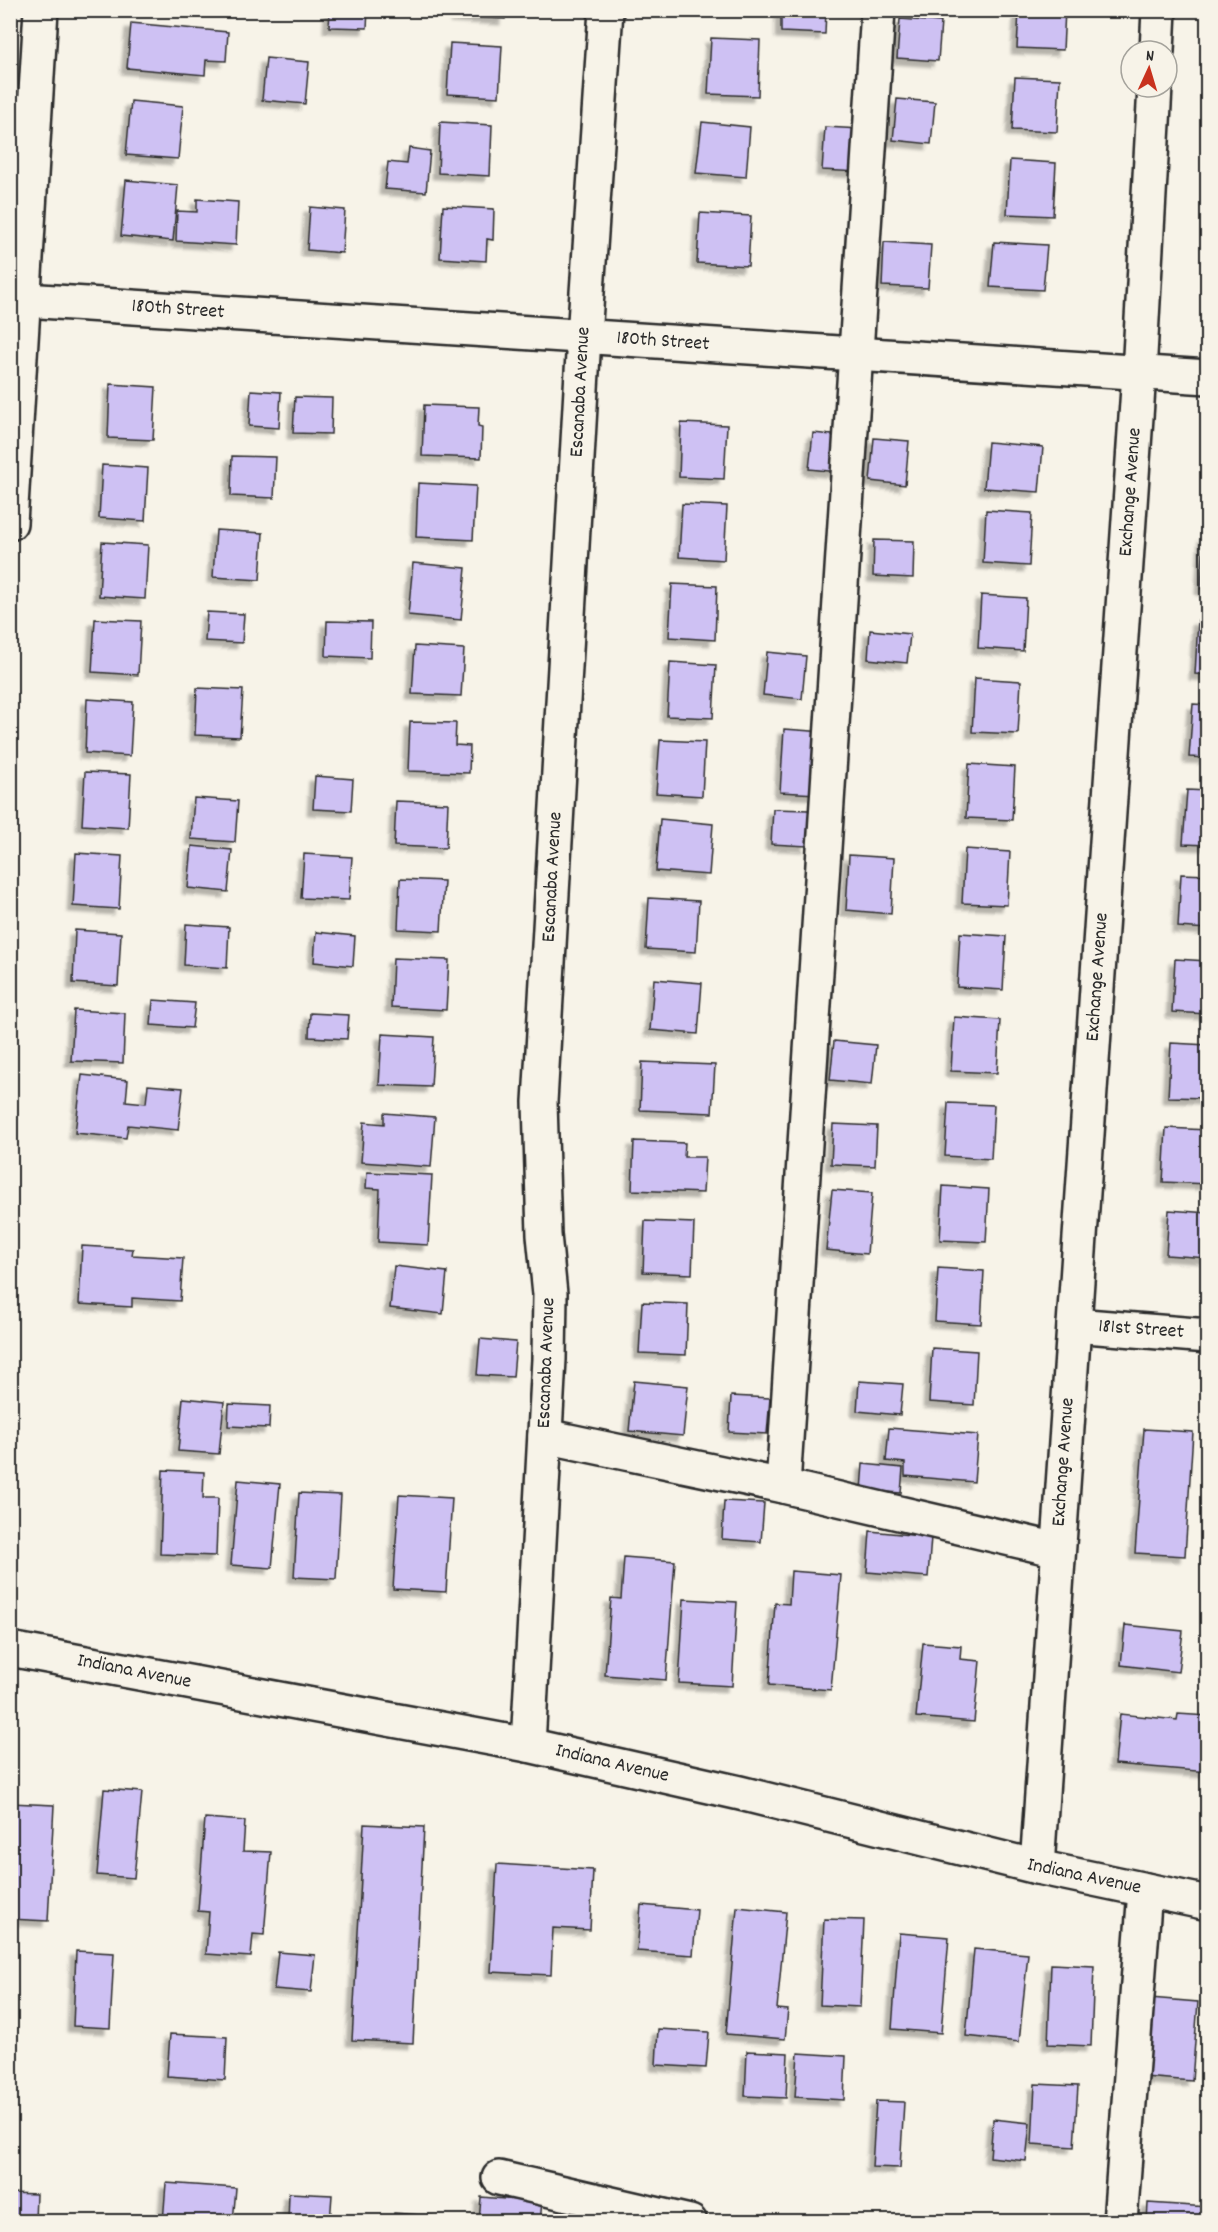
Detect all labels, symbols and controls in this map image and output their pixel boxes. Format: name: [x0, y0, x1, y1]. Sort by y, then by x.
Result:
north arrow: [1119, 39, 1179, 99]
text: N: [1145, 45, 1155, 68]
street label: 180th Street: [131, 293, 225, 327]
street label: 180th Street: [616, 325, 710, 359]
street label: Escanaba Avenue: [564, 326, 598, 458]
street label: Exchange Avenue: [1113, 426, 1149, 557]
street label: Escanaba Avenue: [536, 811, 570, 943]
street label: Exchange Avenue: [1080, 911, 1116, 1042]
street label: Escanaba Avenue: [531, 1297, 563, 1429]
street label: 181st Street: [1097, 1313, 1185, 1347]
street label: Exchange Avenue: [1046, 1396, 1082, 1527]
street label: Indiana Avenue: [75, 1647, 194, 1697]
street label: Indiana Avenue: [552, 1737, 672, 1791]
street label: Indiana Avenue: [1024, 1851, 1144, 1903]

